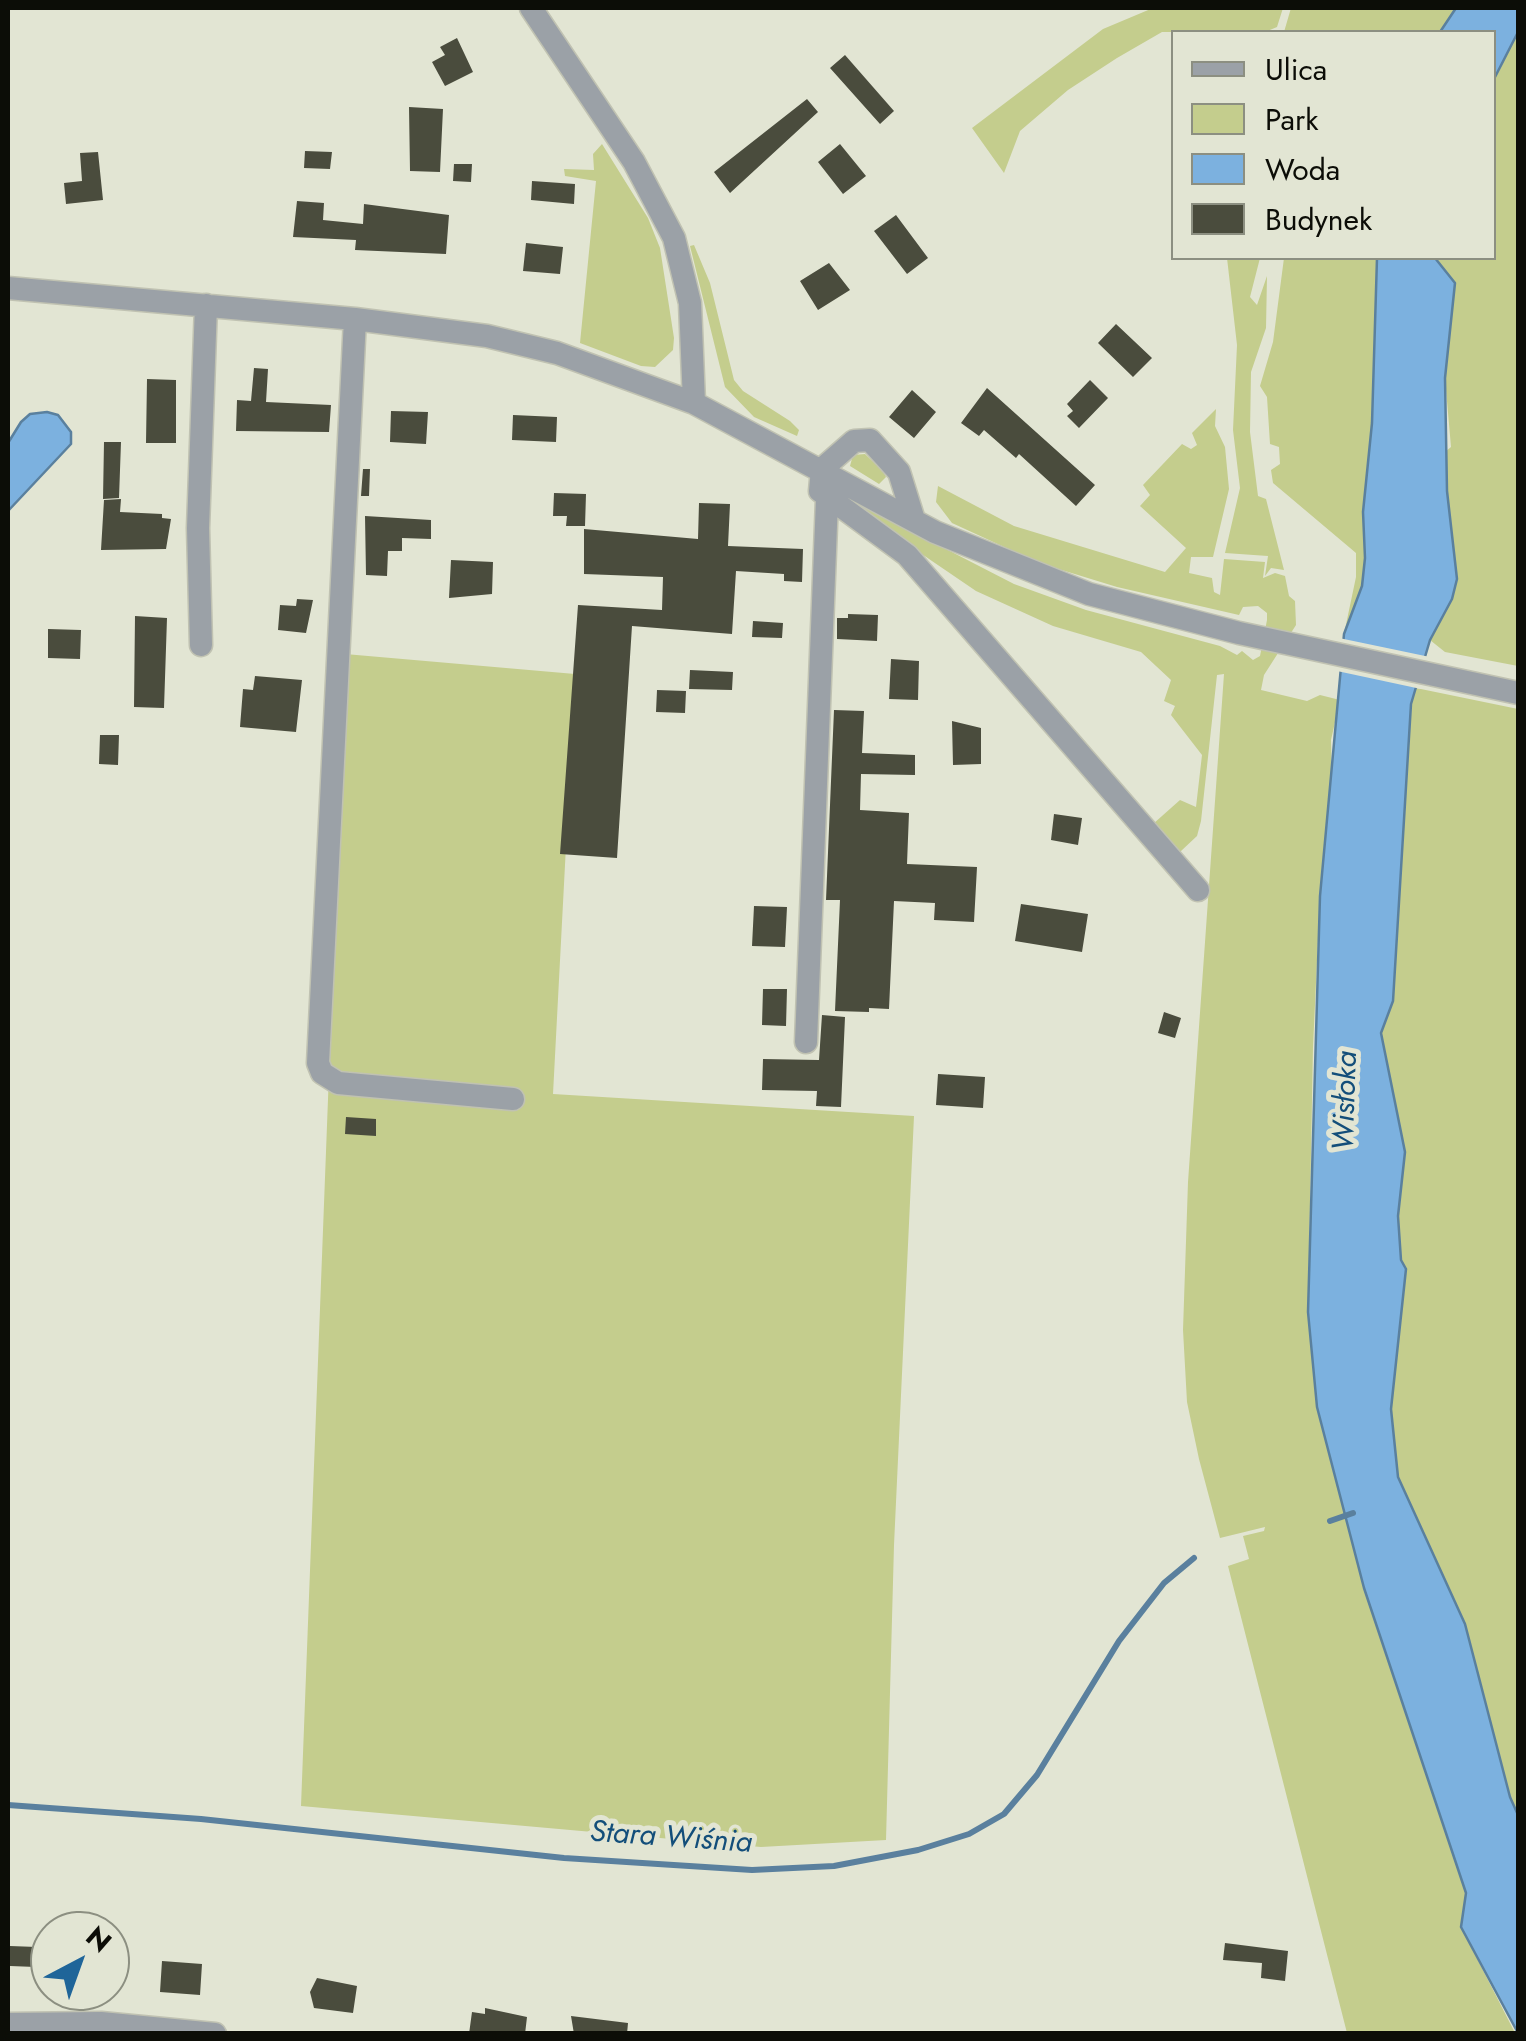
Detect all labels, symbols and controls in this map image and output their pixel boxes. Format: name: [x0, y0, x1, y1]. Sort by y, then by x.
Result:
legend: [1171, 30, 1496, 260]
text: Ulica: [1265, 48, 1327, 91]
text: Park: [1265, 98, 1318, 141]
text: Woda: [1265, 148, 1340, 191]
text: Budynek: [1265, 198, 1372, 241]
water label: Wisłoka: [1327, 1050, 1367, 1152]
water label: Stara Wiśnia: [589, 1815, 753, 1863]
north arrow: [30, 1911, 130, 2011]
text: N: [77, 1917, 121, 1962]

